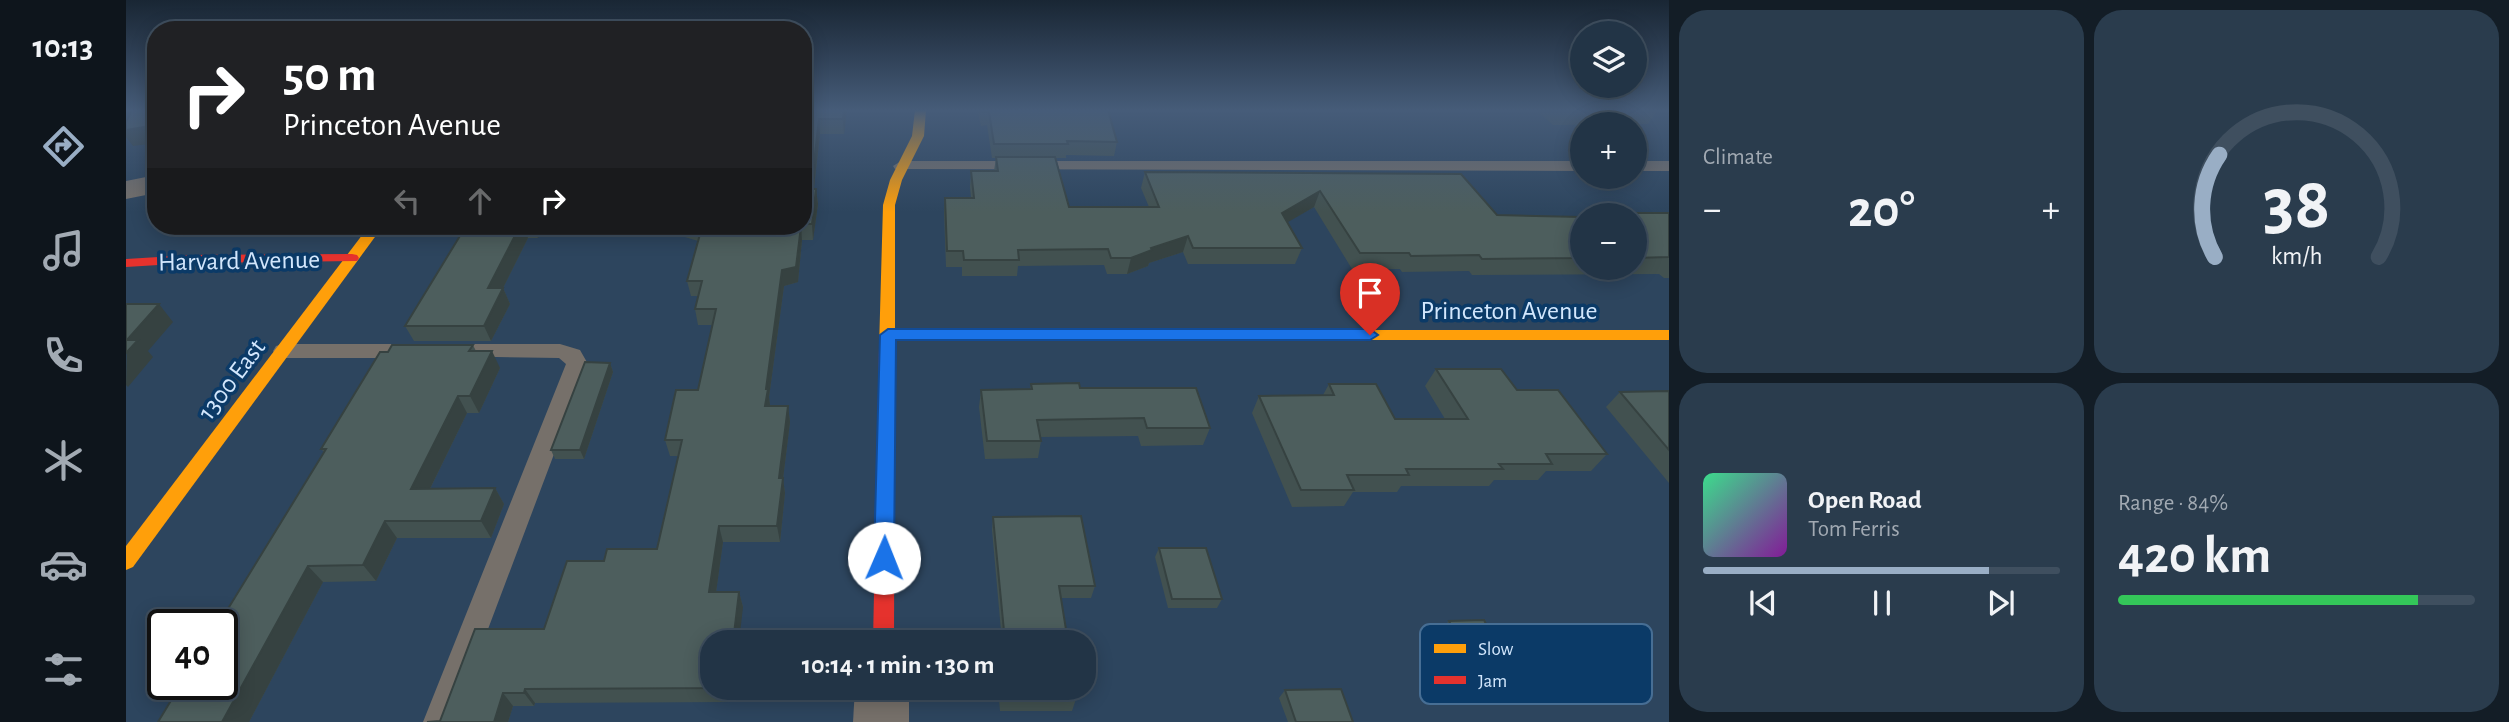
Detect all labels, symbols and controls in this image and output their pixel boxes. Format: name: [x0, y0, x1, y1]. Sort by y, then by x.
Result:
map controls: [1570, 21, 1647, 280]
button: layers: [1570, 21, 1647, 98]
text: 10:13: [33, 31, 93, 63]
icon: right: [168, 49, 259, 140]
text: 50 m: [283, 51, 377, 100]
text: Princeton Avenue: [283, 109, 501, 141]
button: +: [1570, 112, 1647, 189]
icon: directions: [39, 122, 88, 171]
text: Climate: [1703, 146, 1773, 169]
text: 38: [2263, 170, 2330, 243]
icon: left: [388, 182, 426, 220]
icon: ahead: [461, 182, 499, 220]
icon: right: [534, 182, 572, 220]
text: 20°: [1848, 184, 1915, 236]
text: −: [1703, 191, 1721, 229]
text: +: [2042, 191, 2060, 229]
button: −: [1570, 203, 1647, 280]
icon: music: [39, 226, 88, 275]
text: km/h: [2271, 244, 2322, 269]
street label: Harvard Avenue: [158, 247, 320, 275]
pin: [1340, 263, 1400, 335]
icon: arrive: [1351, 274, 1389, 312]
street label: Princeton Avenue: [1420, 298, 1598, 324]
icon: phone: [39, 331, 88, 380]
street label: 1300 East: [193, 335, 270, 425]
icon: climate: [39, 436, 88, 485]
text: Open Road: [1808, 487, 1922, 513]
text: Range · 84%: [2118, 492, 2228, 515]
text: Tom Ferris: [1808, 518, 1900, 541]
position arrow: [847, 521, 921, 595]
text: 420 km: [2118, 530, 2271, 582]
icon: car: [39, 540, 88, 589]
icon: previous: [1744, 584, 1782, 622]
icon: pause: [1863, 584, 1901, 622]
icon: next: [1982, 584, 2020, 622]
speed limit sign: 40: [147, 609, 238, 700]
legend: [1420, 624, 1652, 704]
text: Slow: [1478, 640, 1514, 659]
icon: filters: [39, 645, 88, 694]
text: 10:14 · 1 min · 130 m: [802, 652, 994, 678]
text: Jam: [1478, 672, 1507, 691]

